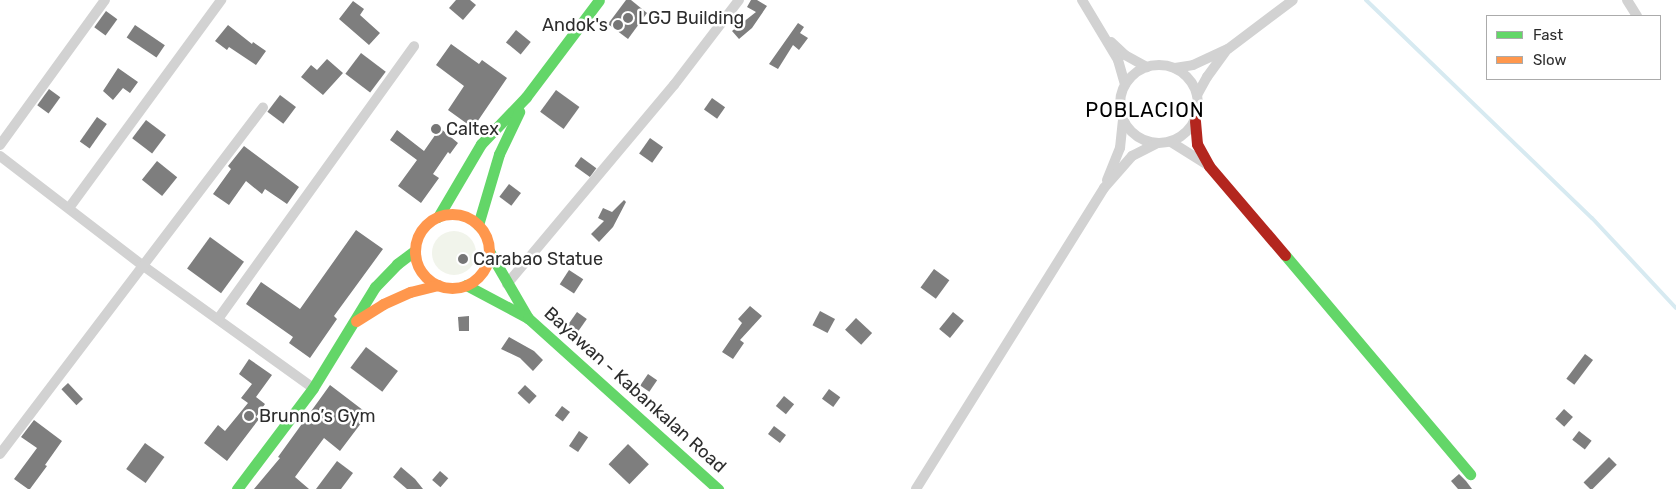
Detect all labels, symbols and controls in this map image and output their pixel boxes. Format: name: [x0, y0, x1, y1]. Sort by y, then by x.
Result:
place label: LGJ Building: [638, 7, 744, 29]
marker: LGJ Building: [622, 12, 634, 24]
place label: Andok's: [542, 14, 608, 36]
legend: [1486, 15, 1661, 80]
marker: Andok's: [612, 19, 624, 31]
text: Fast: [1533, 26, 1563, 44]
text: Slow: [1533, 51, 1566, 69]
district label: POBLACION: [1084, 98, 1206, 122]
place label: Caltex: [446, 118, 499, 140]
marker: Caltex: [430, 123, 442, 135]
place label: Carabao Statue: [473, 248, 603, 270]
marker: Carabao Statue: [457, 253, 469, 265]
street label: Bayawan - Kabankalan Road: [540, 303, 730, 477]
place label: Brunno’s Gym: [259, 405, 376, 427]
marker: Brunno’s Gym: [243, 410, 255, 422]

